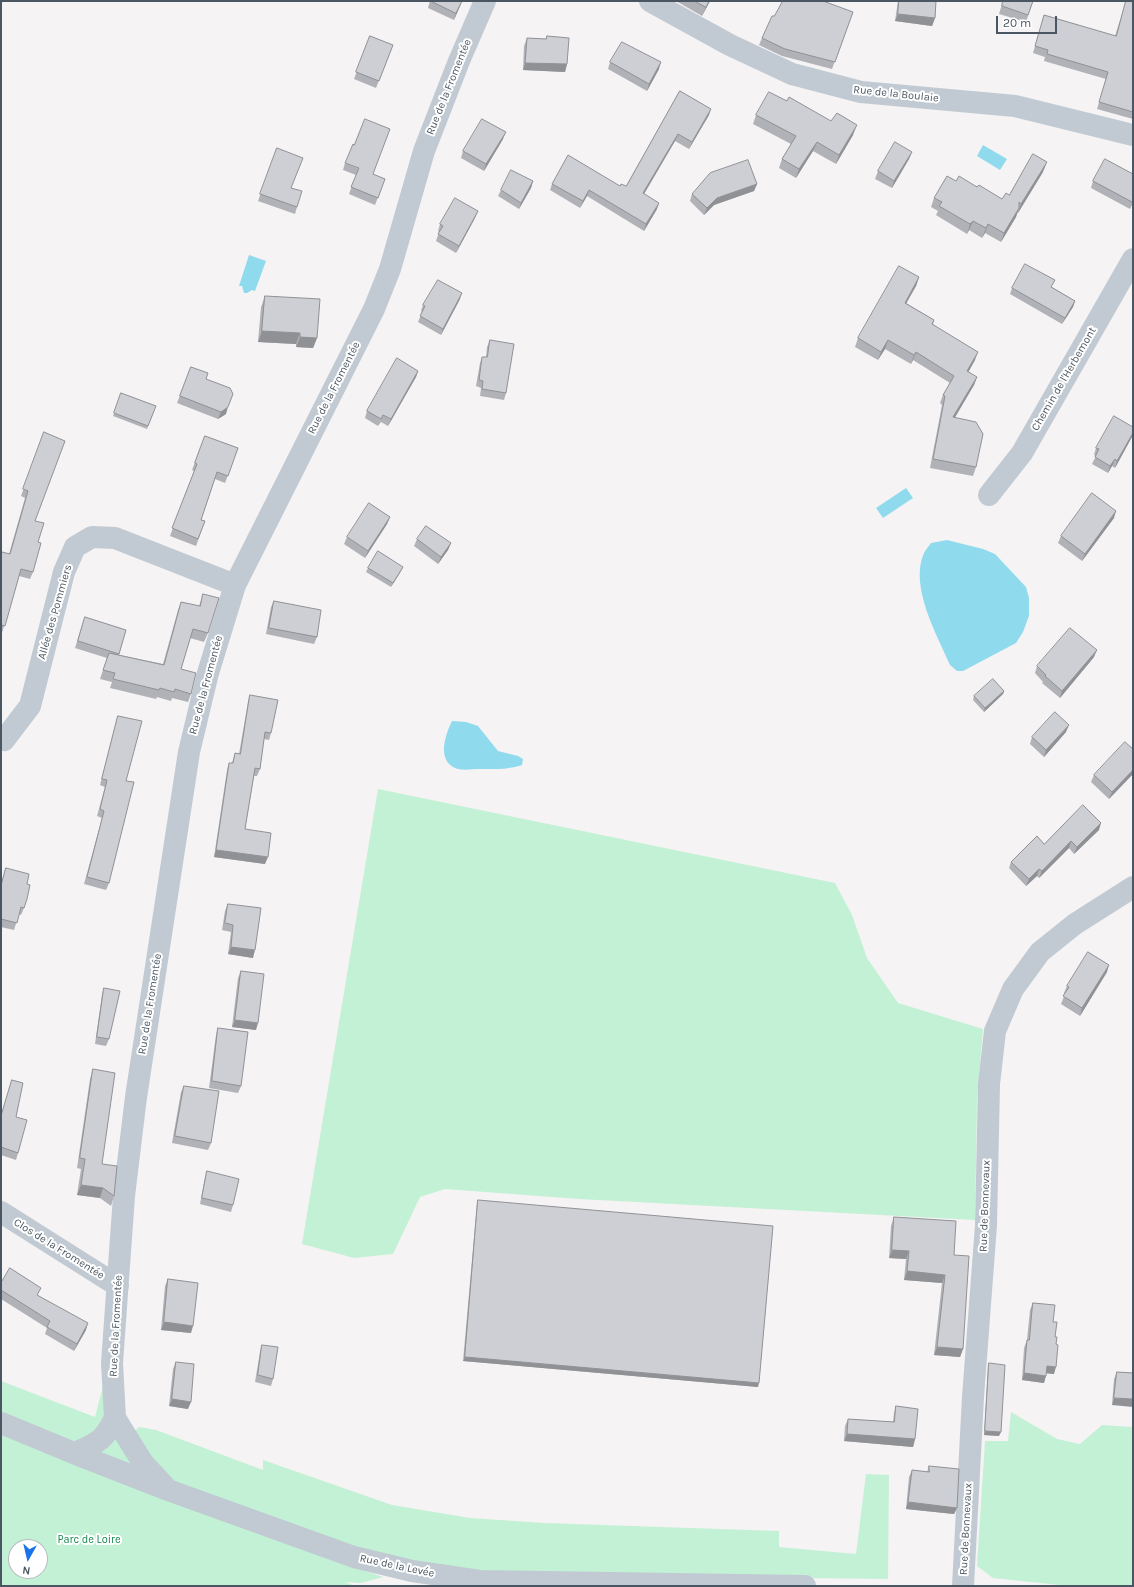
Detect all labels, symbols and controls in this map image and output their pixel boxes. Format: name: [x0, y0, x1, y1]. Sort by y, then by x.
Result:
scale bar: [998, 8, 1059, 34]
text: 20 m: [1003, 16, 1031, 30]
street label: Rue de la Fromentée: [424, 37, 474, 137]
street label: Rue de la Boulaie: [853, 83, 939, 105]
street label: Chemin de l'Herbemont: [1029, 325, 1099, 433]
street label: Rue de la Fromentée: [305, 340, 363, 436]
street label: Allée des Pommiers: [35, 563, 75, 661]
street label: Rue de la Fromentée: [186, 634, 226, 736]
street label: Rue de la Fromentée: [136, 953, 164, 1055]
street label: Rue de Bonnevaux: [977, 1160, 993, 1252]
street label: Clos de la Fromentée: [11, 1216, 107, 1282]
street label: Rue de la Fromentée: [107, 1275, 125, 1377]
street label: Rue de Bonnevaux: [957, 1483, 975, 1575]
park label: Parc de Loire: [57, 1533, 121, 1547]
north arrow: [8, 1539, 48, 1579]
street label: Rue de la Levée: [359, 1552, 435, 1580]
text: N: [22, 1563, 31, 1577]

